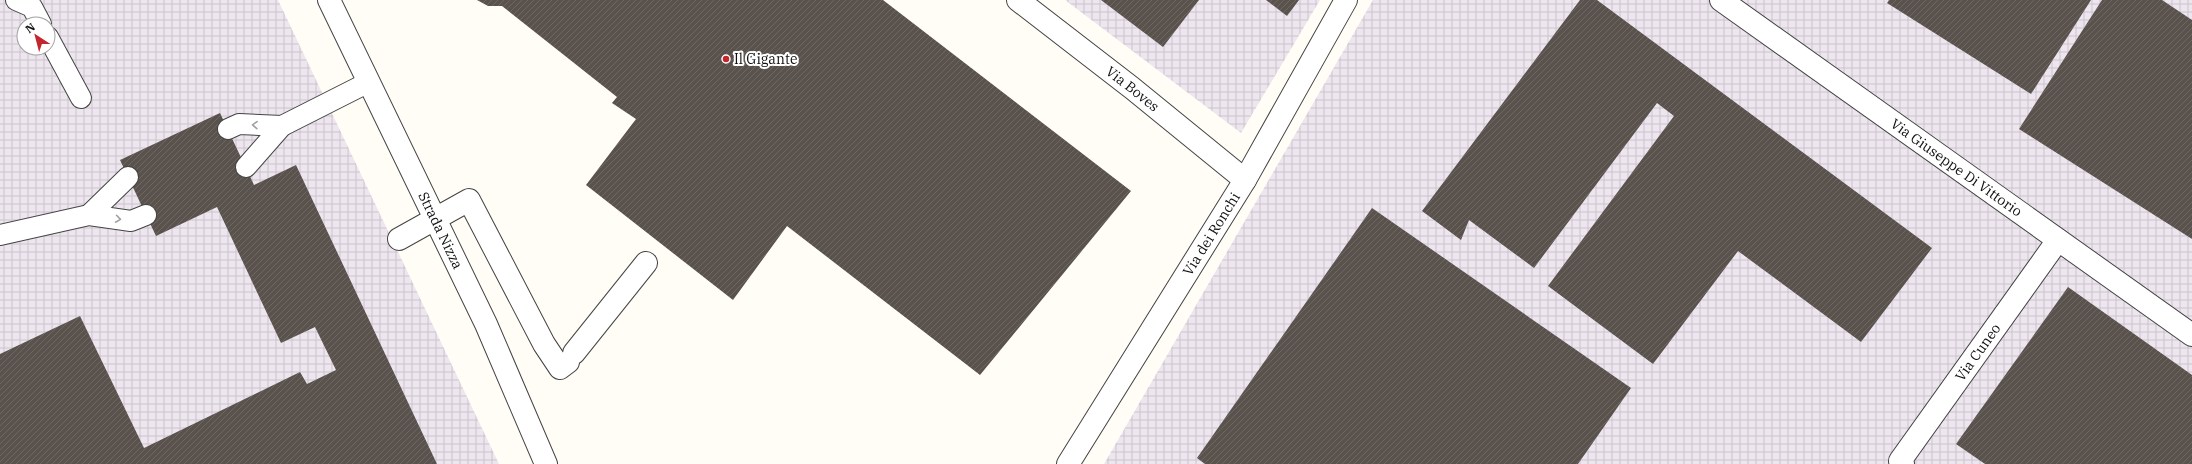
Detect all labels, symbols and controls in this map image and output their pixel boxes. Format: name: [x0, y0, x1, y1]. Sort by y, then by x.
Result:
north arrow: [16, 16, 56, 56]
text: N: [22, 20, 38, 36]
place label: Il Gigante: [734, 50, 797, 68]
marker: Il Gigante: [721, 54, 731, 64]
street label: Via Boves: [1102, 62, 1163, 116]
street label: Via Giuseppe Di Vittorio: [1887, 115, 2026, 220]
one-way arrow: [252, 120, 258, 129]
street label: Strada Nizza: [414, 189, 467, 272]
street label: Via dei Ronchi: [1179, 189, 1244, 279]
one-way arrow: [115, 214, 121, 223]
street label: Via Cuneo: [1951, 320, 2005, 384]

